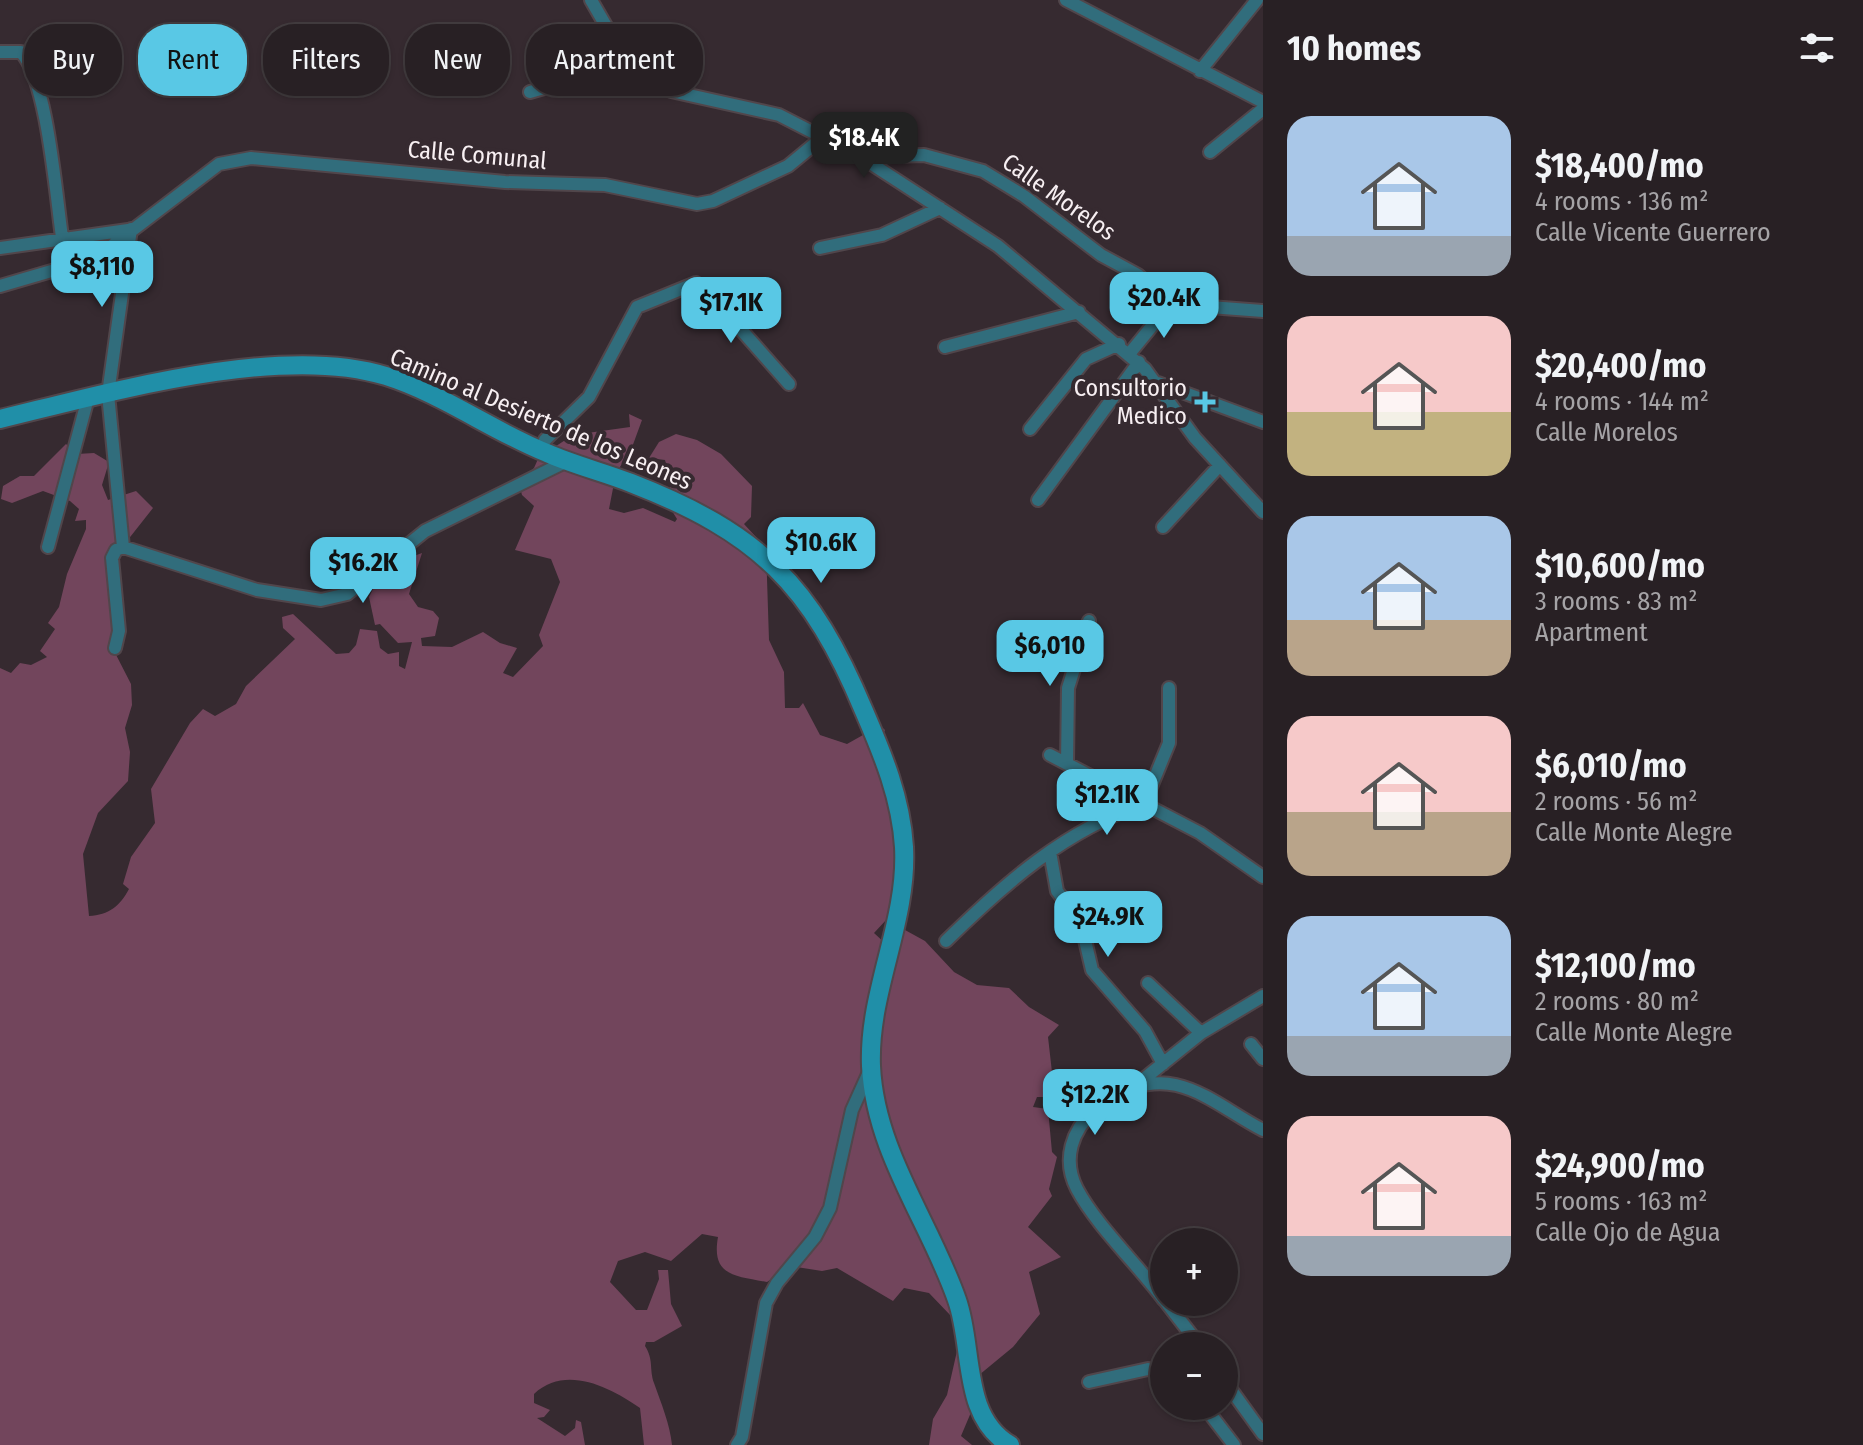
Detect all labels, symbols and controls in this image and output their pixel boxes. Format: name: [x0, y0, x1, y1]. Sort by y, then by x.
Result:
chip: Buy: [24, 24, 122, 96]
chip: Rent: [138, 24, 247, 96]
chip: Filters: [263, 24, 389, 96]
chip: New: [405, 24, 510, 96]
chip: Apartment: [526, 24, 703, 96]
icon: filters: [1795, 26, 1839, 70]
text: 10 homes: [1287, 28, 1421, 69]
pin: $18.4K: [799, 112, 929, 180]
text: $18.4K: [829, 122, 899, 153]
street label: Calle Comunal: [406, 135, 548, 175]
text: $18,400/mo: [1535, 145, 1704, 186]
street label: Calle Morelos: [997, 148, 1121, 246]
icon: home: [1351, 148, 1447, 244]
text: 4 rooms · 136 m²: [1535, 186, 1708, 217]
text: Calle Vicente Guerrero: [1535, 217, 1771, 248]
pin: $8,110: [37, 241, 167, 309]
text: $8,110: [69, 251, 135, 282]
pin: $20.4K: [1099, 272, 1229, 340]
pin: $17.1K: [666, 277, 796, 345]
text: $20.4K: [1128, 282, 1200, 313]
text: $17.1K: [699, 287, 763, 318]
street label: Camino al Desierto de los Leones: [386, 343, 696, 495]
text: $20,400/mo: [1535, 345, 1706, 386]
icon: home: [1351, 348, 1447, 444]
place label: Consultorio Medico: [1074, 374, 1187, 430]
text: 4 rooms · 144 m²: [1535, 386, 1709, 417]
marker: Consultorio Medico: [1194, 391, 1216, 413]
text: Calle Morelos: [1535, 417, 1678, 448]
pin: $10.6K: [756, 517, 886, 585]
text: $10.6K: [785, 527, 857, 558]
pin: $16.2K: [298, 537, 428, 605]
text: $10,600/mo: [1535, 545, 1705, 586]
text: $16.2K: [328, 547, 398, 578]
icon: home: [1351, 548, 1447, 644]
text: 3 rooms · 83 m²: [1535, 586, 1697, 617]
text: Apartment: [1535, 617, 1648, 648]
pin: $6,010: [985, 620, 1115, 688]
text: $6,010: [1015, 630, 1085, 661]
text: $6,010/mo: [1535, 745, 1687, 786]
icon: home: [1351, 748, 1447, 844]
pin: $12.1K: [1042, 769, 1172, 837]
text: $12.1K: [1075, 779, 1139, 810]
text: 2 rooms · 56 m²: [1535, 786, 1697, 817]
text: Calle Monte Alegre: [1535, 817, 1733, 848]
pin: $24.9K: [1043, 891, 1173, 959]
text: $24.9K: [1072, 901, 1144, 932]
text: $12,100/mo: [1535, 945, 1696, 986]
icon: home: [1351, 948, 1447, 1044]
text: 2 rooms · 80 m²: [1535, 986, 1699, 1017]
text: Calle Monte Alegre: [1535, 1017, 1733, 1048]
pin: $12.2K: [1030, 1069, 1160, 1137]
text: $12.2K: [1061, 1079, 1129, 1110]
text: $24,900/mo: [1535, 1145, 1705, 1186]
icon: home: [1351, 1148, 1447, 1244]
text: 5 rooms · 163 m²: [1535, 1186, 1708, 1217]
text: Calle Ojo de Agua: [1535, 1217, 1721, 1248]
map controls: [1150, 1228, 1238, 1420]
button: +: [1150, 1228, 1238, 1316]
button: −: [1150, 1332, 1238, 1420]

